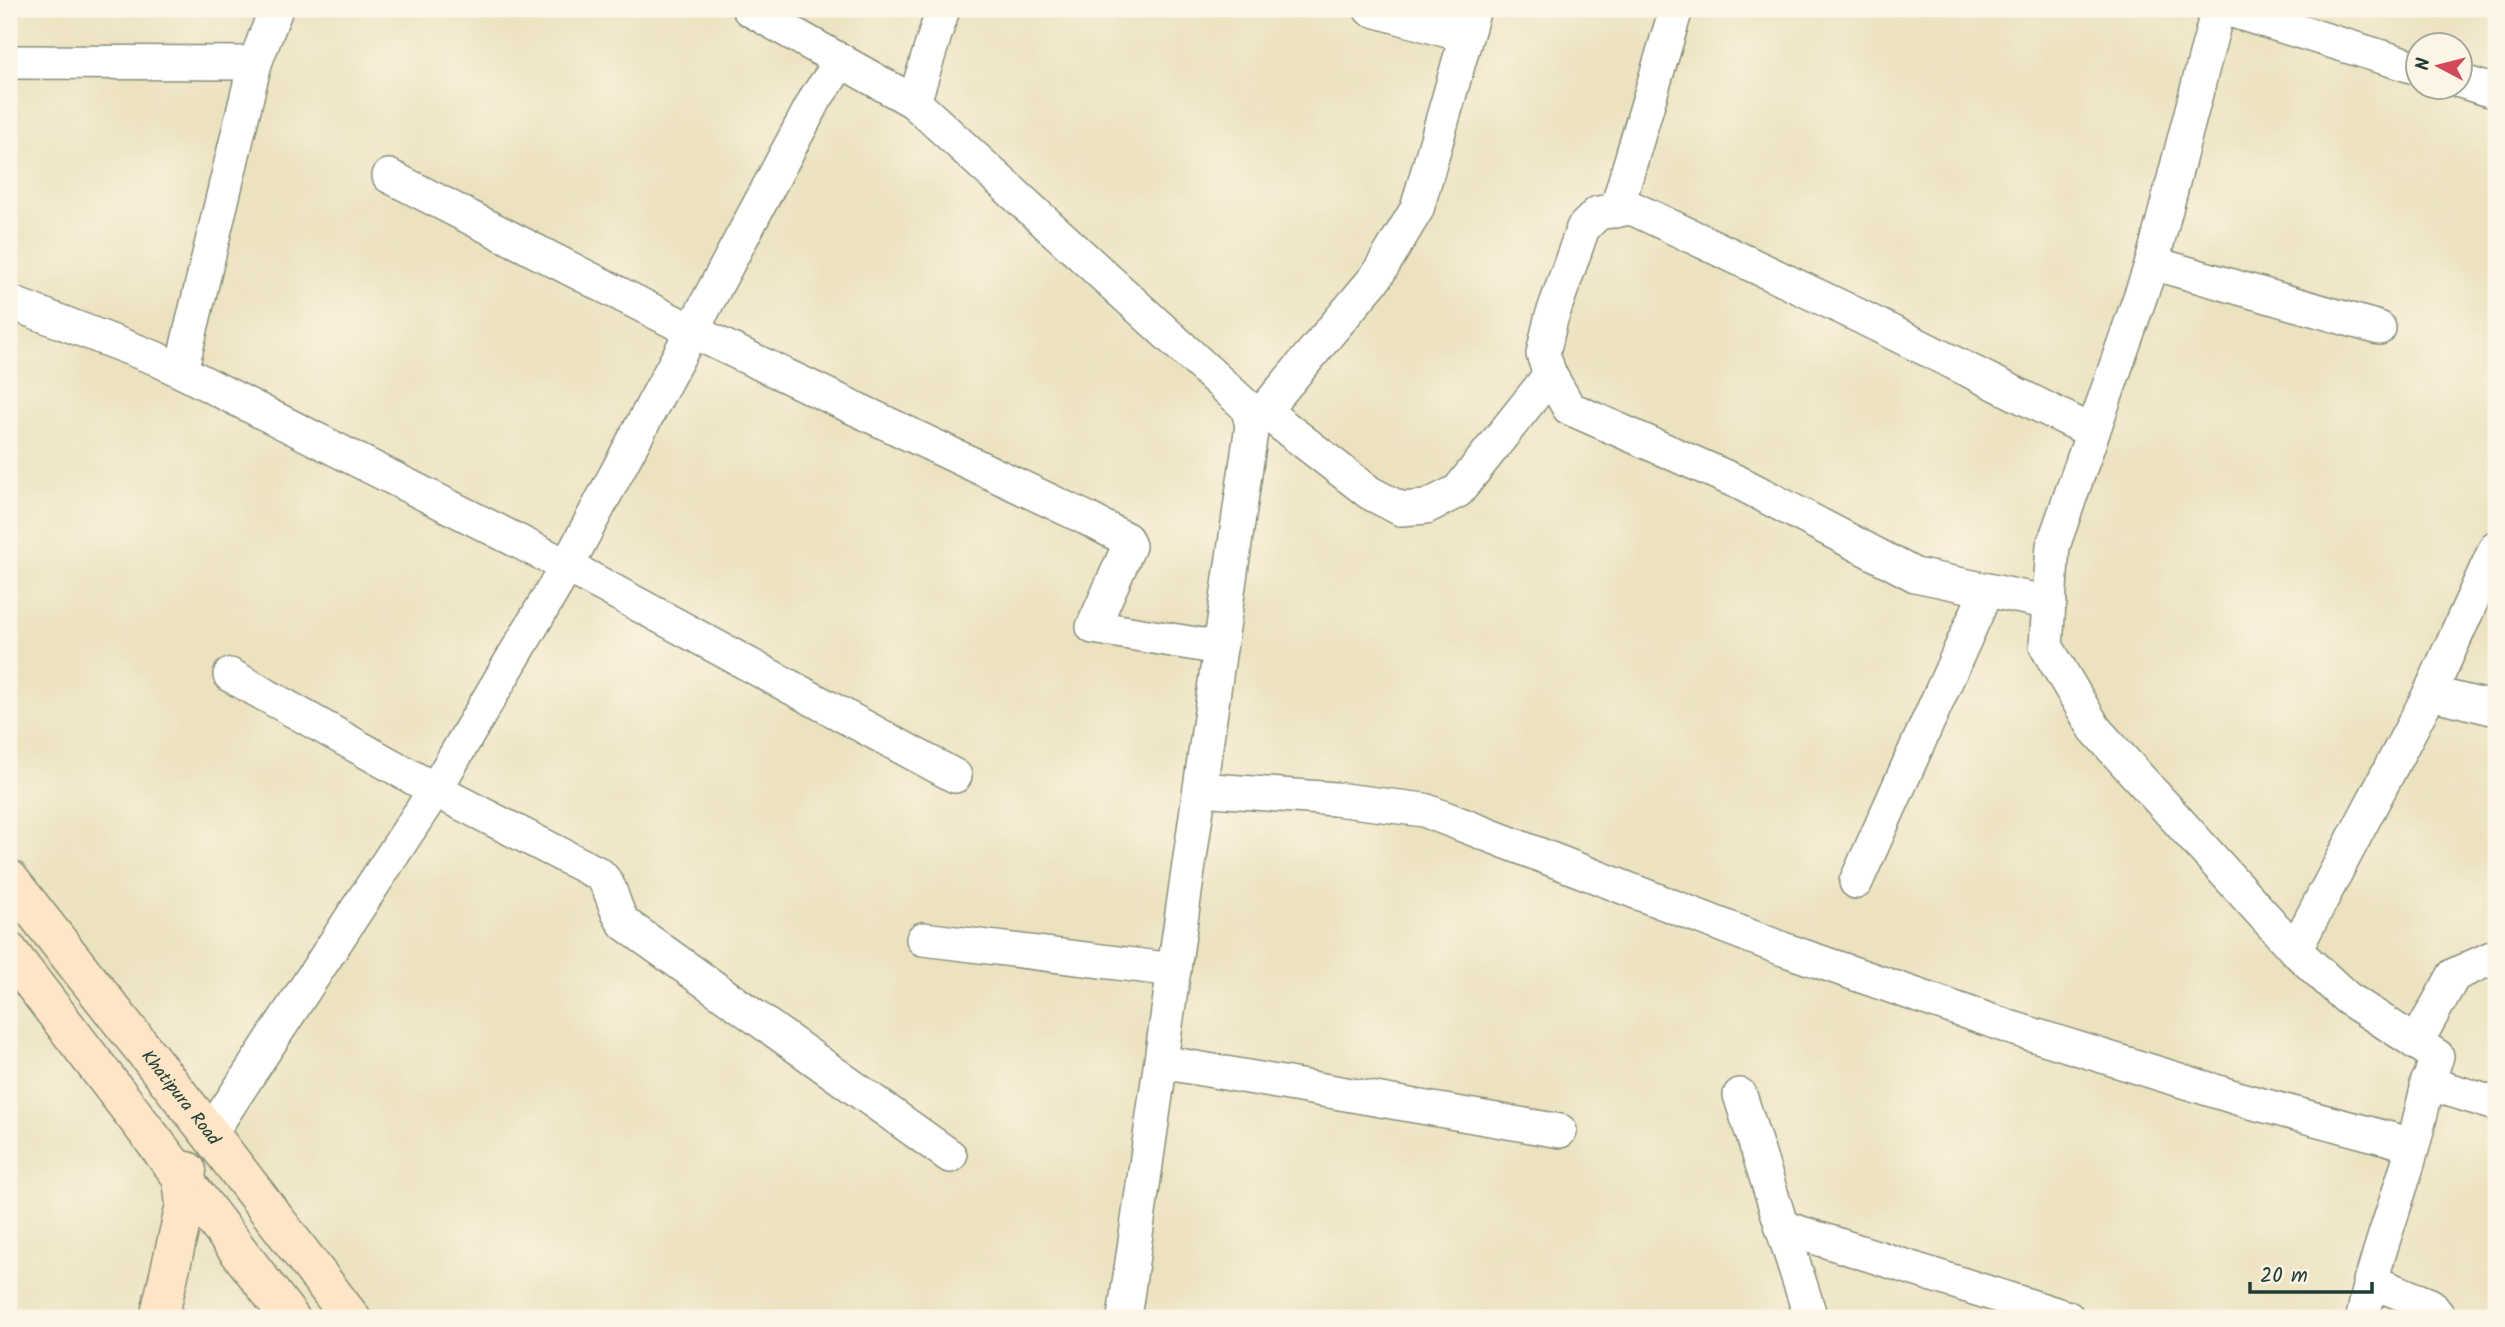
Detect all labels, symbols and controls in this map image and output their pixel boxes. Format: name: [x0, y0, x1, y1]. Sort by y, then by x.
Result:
north arrow: [2404, 32, 2474, 102]
text: N: [2408, 56, 2440, 72]
street label: Khatipura Road: [133, 1044, 228, 1153]
scale bar: [2250, 1250, 2372, 1294]
text: 20 m: [2260, 1260, 2308, 1293]

